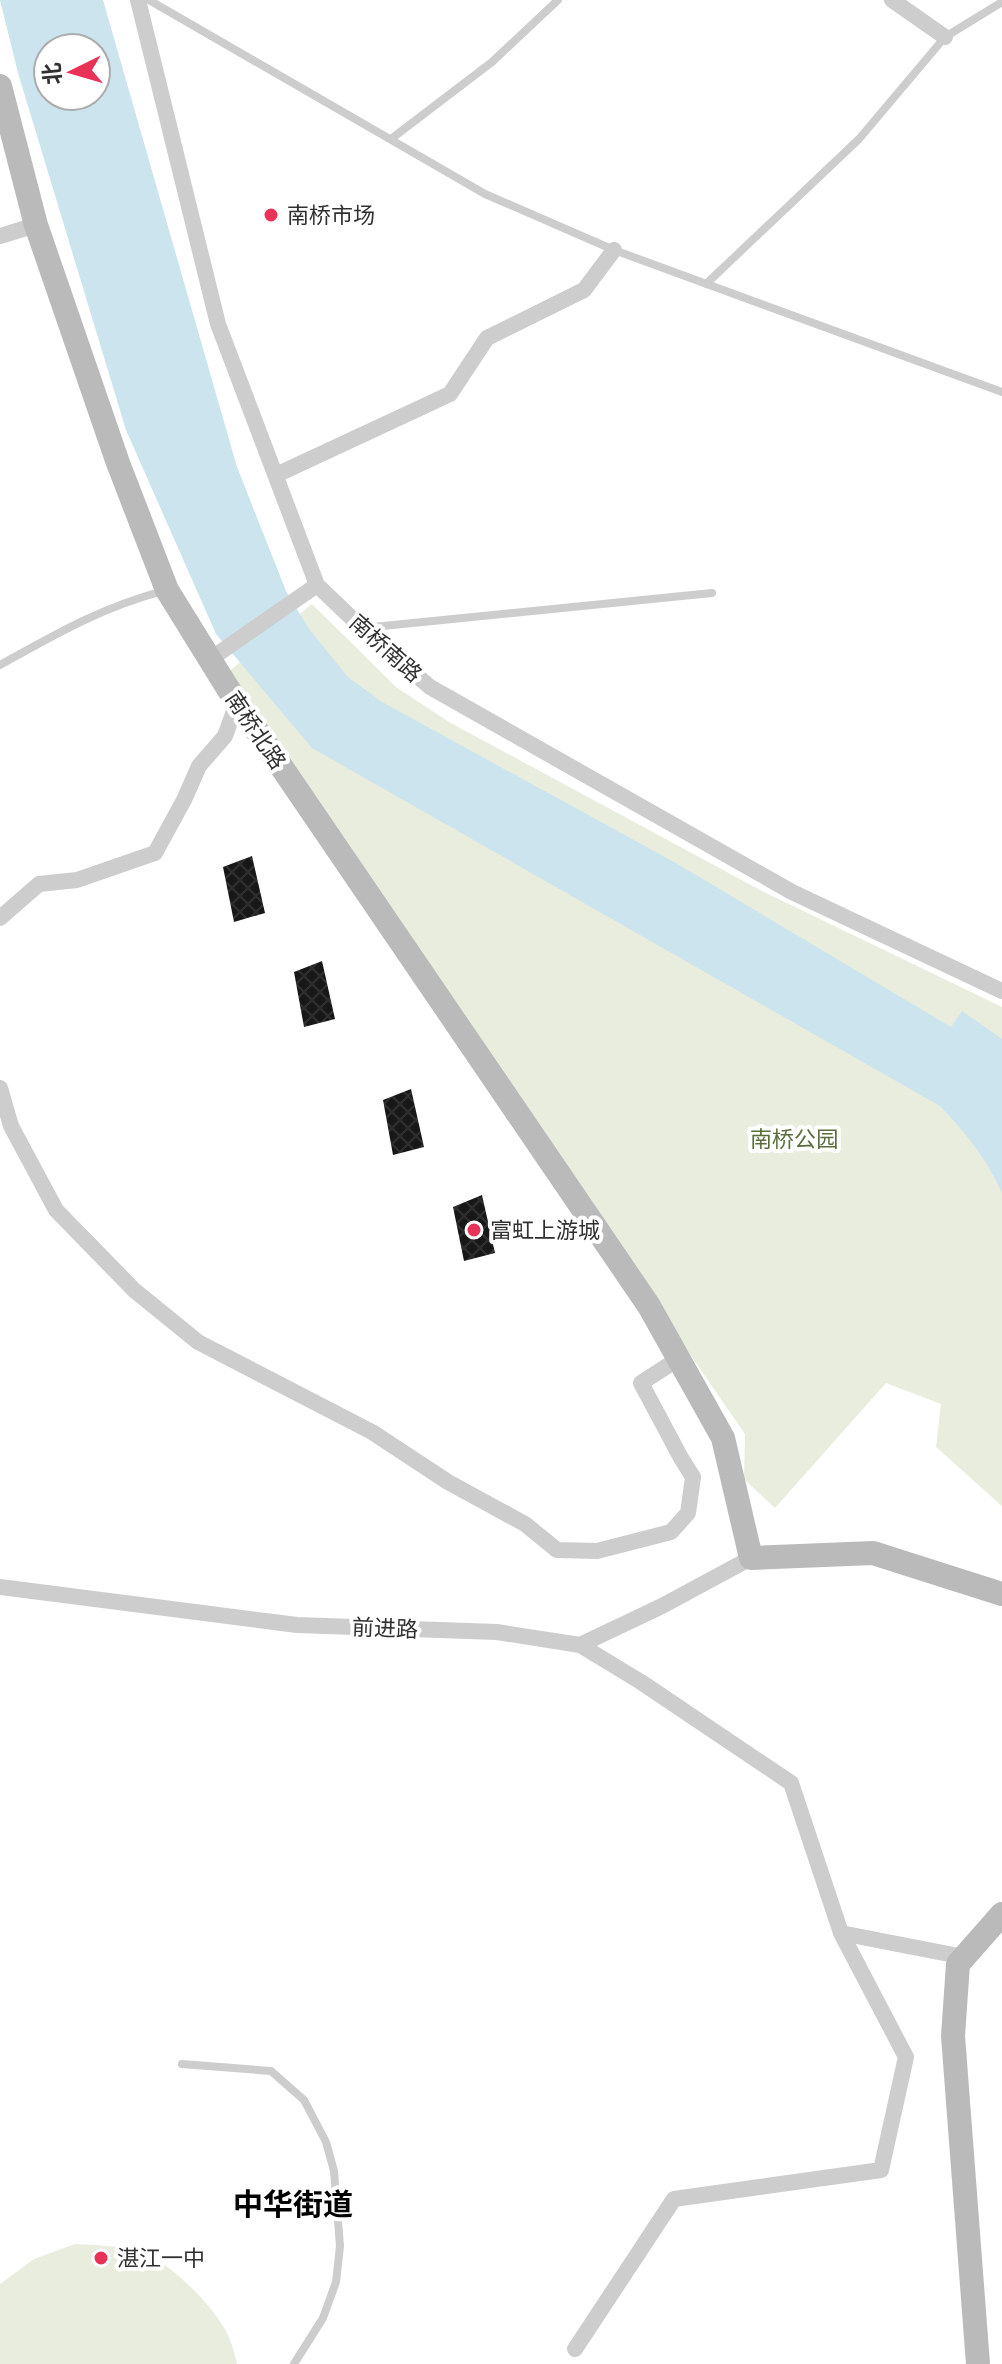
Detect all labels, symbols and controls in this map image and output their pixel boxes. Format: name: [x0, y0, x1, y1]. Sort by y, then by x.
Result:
north arrow: [32, 32, 112, 112]
text: 北: [35, 62, 67, 86]
place label: 南桥市场: [287, 199, 375, 229]
marker: 南桥市场: [262, 206, 280, 224]
street label: 南桥南路: [344, 607, 429, 688]
street label: 南桥北路: [220, 685, 294, 774]
park label: 南桥公园: [750, 1123, 838, 1153]
place label: 富虹上游城: [490, 1214, 600, 1244]
marker: 富虹上游城: [465, 1221, 483, 1239]
street label: 前进路: [352, 1611, 419, 1643]
district label: 中华街道: [233, 2183, 353, 2224]
place label: 湛江一中: [117, 2242, 205, 2272]
marker: 湛江一中: [92, 2249, 110, 2267]

